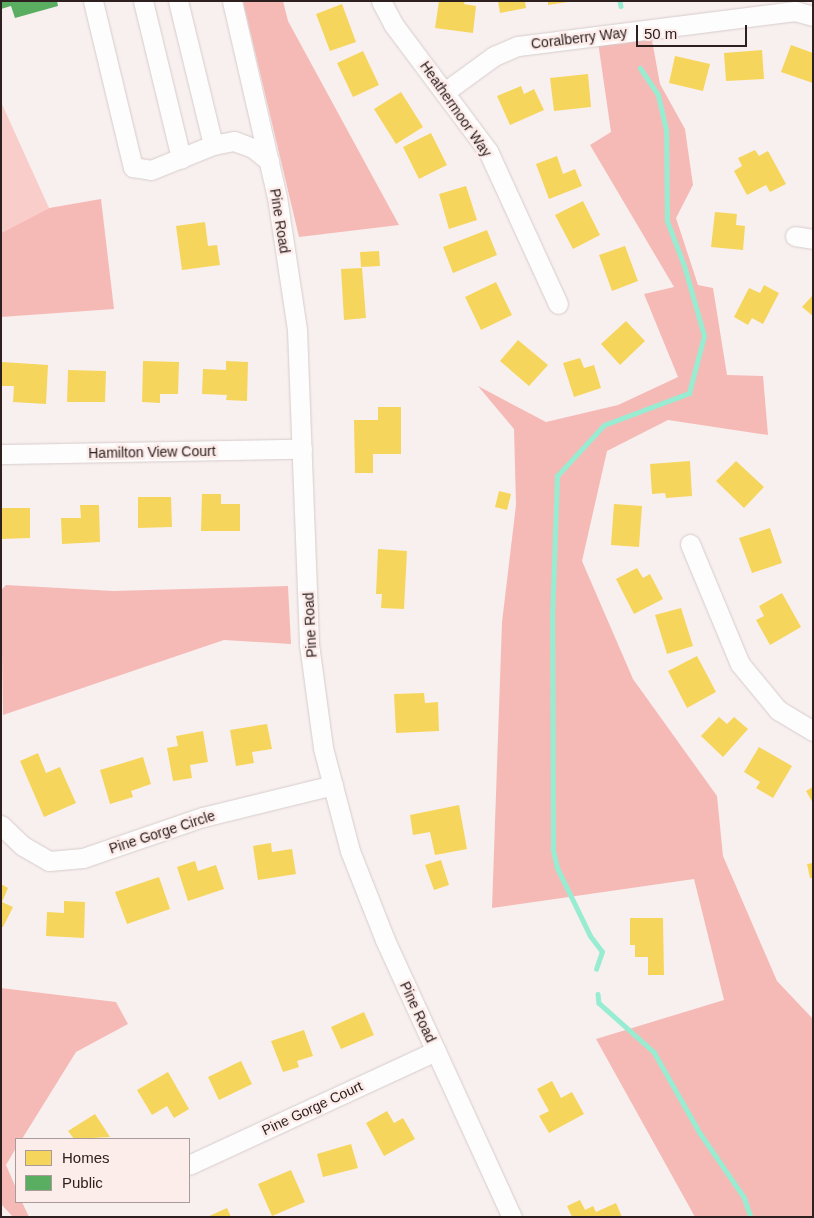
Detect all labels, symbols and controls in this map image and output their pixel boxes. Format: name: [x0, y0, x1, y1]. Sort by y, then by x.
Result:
scale bar: [639, 15, 750, 47]
street label: Coralberry Way: [530, 24, 628, 52]
text: 50 m: [644, 25, 677, 42]
street label: Heathermoor Way: [417, 58, 495, 160]
street label: Pine Road: [267, 187, 293, 255]
street label: Hamilton View Court: [88, 442, 216, 462]
street label: Pine Road: [300, 592, 320, 658]
street label: Pine Gorge Circle: [107, 807, 217, 857]
street label: Pine Road: [397, 979, 439, 1045]
street label: Pine Gorge Court: [259, 1077, 365, 1139]
legend: [15, 1138, 190, 1203]
text: Homes: [62, 1149, 110, 1166]
text: Public: [62, 1174, 103, 1191]

